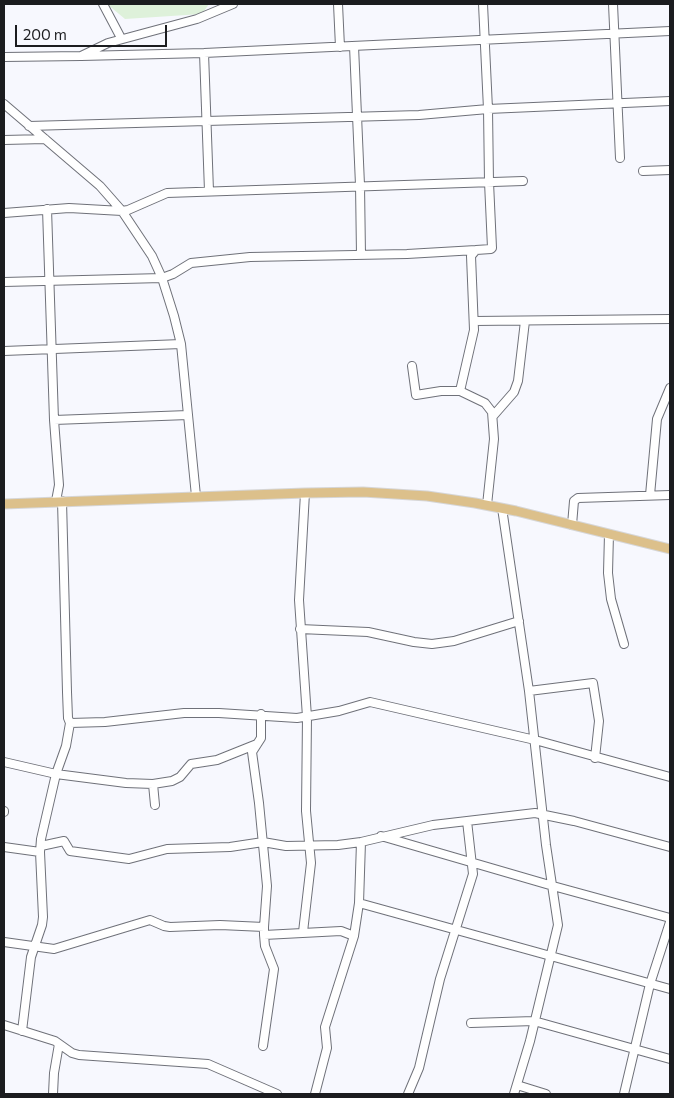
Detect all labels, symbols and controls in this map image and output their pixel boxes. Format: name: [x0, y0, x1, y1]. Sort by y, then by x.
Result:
scale bar: [18, 15, 170, 47]
text: 200 m: [23, 25, 67, 43]

